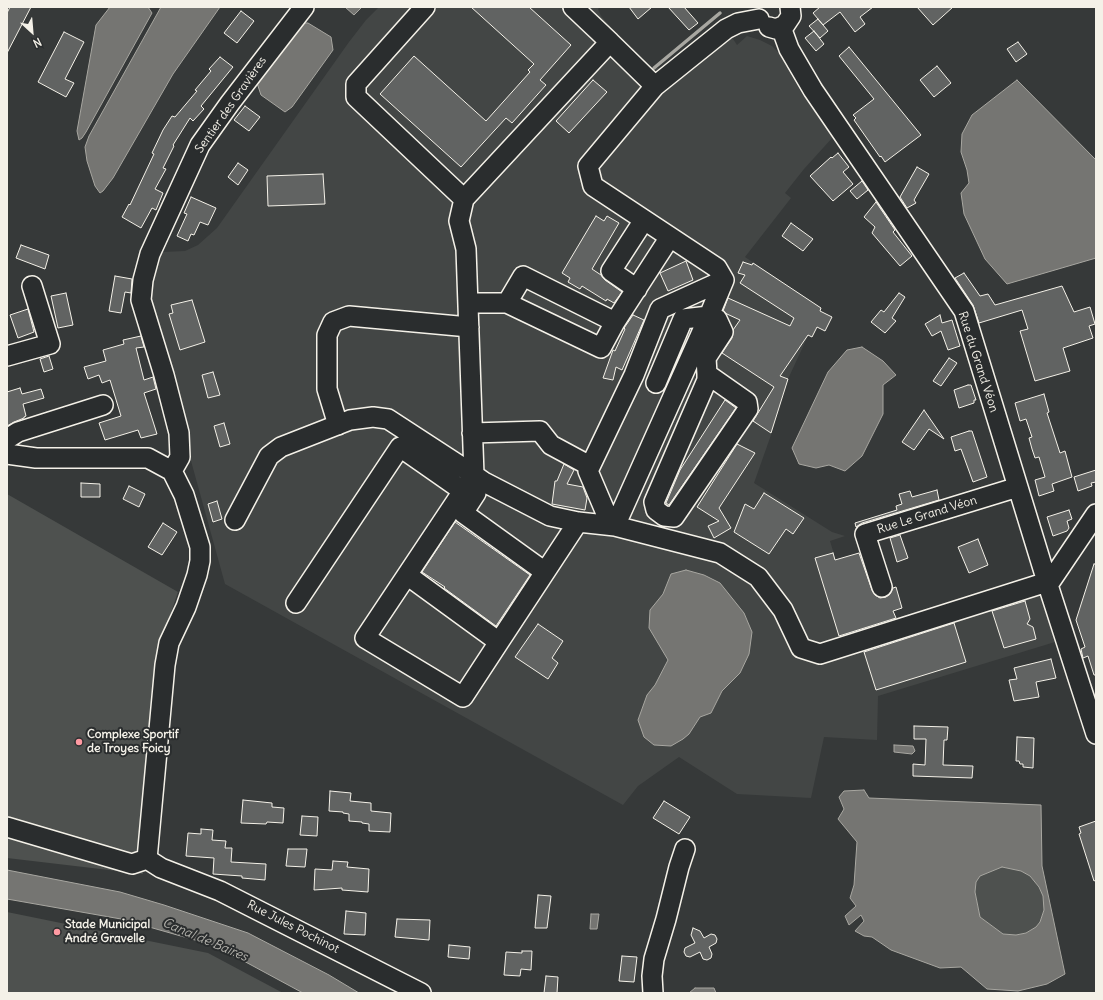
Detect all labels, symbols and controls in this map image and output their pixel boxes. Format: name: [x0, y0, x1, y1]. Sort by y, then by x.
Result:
north arrow: [12, 12, 52, 52]
text: N: [31, 35, 44, 51]
street label: Sentier des Gravières: [192, 54, 270, 156]
street label: Rue du Grand Véon: [955, 310, 1001, 414]
street label: Rue Le Grand Véon: [875, 493, 979, 537]
place label: Complexe Sportif de Troyes Foicy: [87, 728, 179, 756]
marker: Complexe Sportif de Troyes Foicy: [74, 737, 84, 747]
street label: Rue Jules Pochinot: [245, 898, 341, 956]
water label: Canal de Baires: [160, 915, 250, 965]
place label: Stade Municipal André Gravelle: [65, 918, 150, 946]
marker: Stade Municipal André Gravelle: [52, 927, 62, 937]

